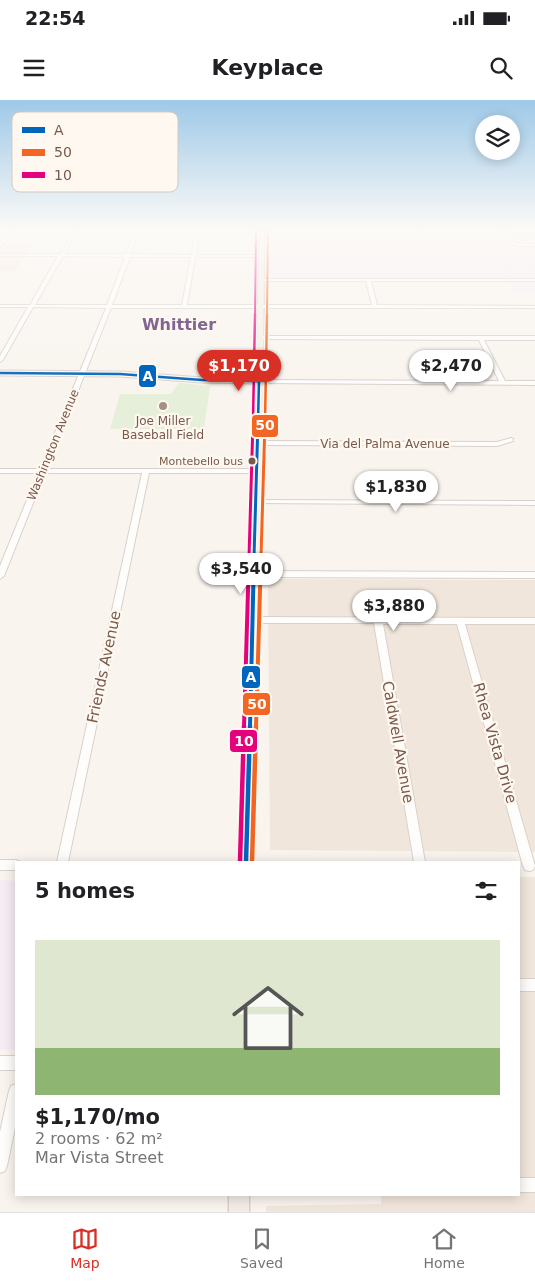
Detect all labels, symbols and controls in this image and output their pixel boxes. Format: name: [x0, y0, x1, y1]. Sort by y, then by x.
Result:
text: 22:54: [25, 7, 85, 29]
icon: menu: [20, 54, 48, 82]
icon: search: [487, 54, 515, 82]
text: Keyplace: [211, 55, 324, 80]
legend: [12, 112, 178, 192]
map controls: [475, 115, 520, 160]
button: layers: [475, 115, 520, 160]
text: A: [54, 122, 64, 138]
text: 50: [54, 144, 72, 160]
text: 10: [54, 167, 72, 183]
district label: Whittier: [142, 315, 216, 334]
pin: $1,170: [198, 350, 280, 392]
pin: $2,470: [410, 350, 492, 392]
text: $1,170: [208, 356, 270, 375]
text: $2,470: [420, 356, 482, 375]
line badge: A: [138, 364, 157, 388]
text: A: [143, 368, 154, 384]
street label: Washington Avenue: [24, 387, 82, 503]
marker: Joe Miller Baseball Field: [157, 400, 169, 412]
place label: Joe Miller Baseball Field: [122, 414, 204, 442]
line badge: 50: [251, 414, 279, 438]
text: 50: [255, 417, 275, 433]
street label: Via del Palma Avenue: [320, 437, 450, 451]
place label: Montebello bus: [159, 455, 243, 468]
marker: Montebello bus: [247, 456, 257, 466]
pin: $1,830: [355, 470, 437, 513]
text: $1,830: [365, 477, 427, 496]
pin: $3,540: [200, 552, 282, 595]
text: $3,540: [210, 559, 272, 578]
pin: $3,880: [353, 590, 435, 632]
text: $3,880: [363, 596, 425, 615]
street label: Friends Avenue: [83, 609, 125, 725]
line badge: A: [241, 665, 261, 689]
text: A: [246, 669, 257, 685]
street label: Caldwell Avenue: [378, 680, 418, 804]
street label: Rhea Vista Drive: [469, 681, 521, 805]
line badge: 50: [242, 692, 271, 716]
text: 50: [247, 696, 267, 712]
line badge: 10: [229, 729, 258, 753]
text: 10: [234, 733, 254, 749]
icon: filters: [472, 877, 500, 905]
text: 5 homes: [35, 879, 135, 903]
icon: home: [223, 973, 313, 1063]
text: $1,170/mo: [35, 1105, 160, 1129]
text: 2 rooms · 62 m²: [35, 1129, 163, 1148]
text: Mar Vista Street: [35, 1148, 163, 1167]
tab: Map: [70, 1225, 100, 1271]
tab: Saved: [240, 1225, 283, 1271]
tab: Home: [424, 1225, 465, 1271]

